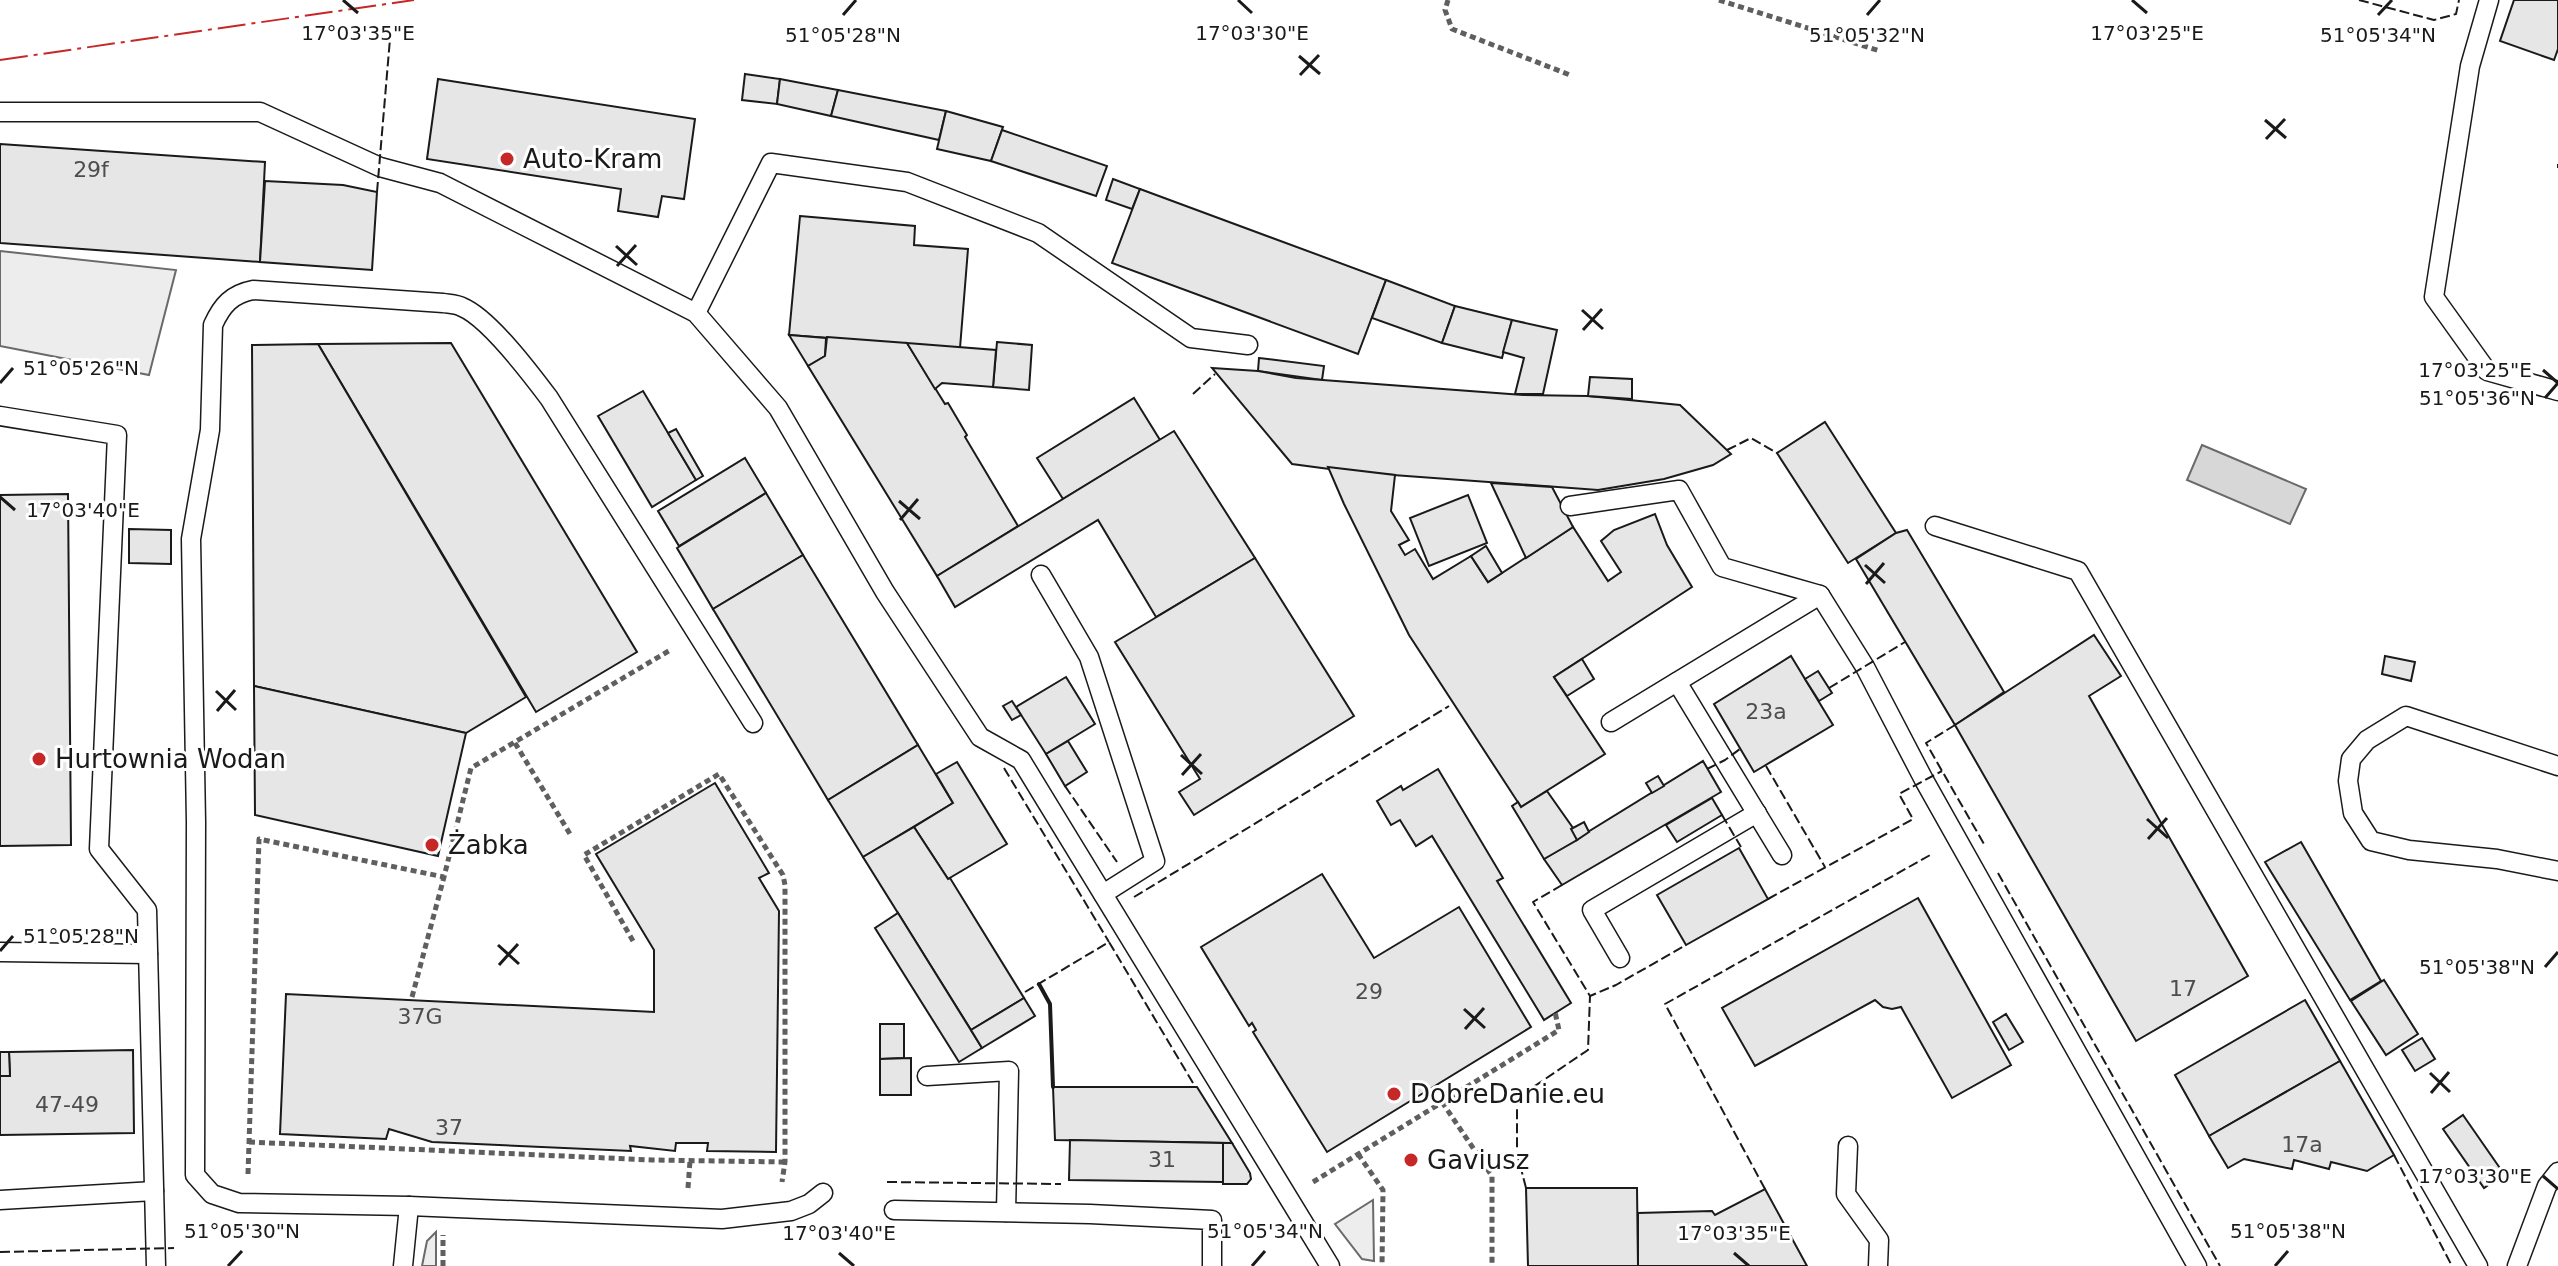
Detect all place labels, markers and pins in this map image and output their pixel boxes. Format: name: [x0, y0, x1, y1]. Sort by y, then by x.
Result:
place label: Auto-Kram: [523, 144, 662, 174]
marker: Auto-Kram: [498, 150, 516, 168]
place label: Hurtownia Wodan: [55, 744, 286, 774]
marker: Hurtownia Wodan: [30, 750, 48, 768]
place label: Żabka: [448, 829, 529, 860]
marker: Żabka: [423, 836, 441, 854]
place label: DobreDanie.eu: [1410, 1079, 1605, 1109]
marker: DobreDanie.eu: [1385, 1085, 1403, 1103]
place label: Gaviusz: [1427, 1145, 1529, 1175]
marker: Gaviusz: [1402, 1151, 1420, 1169]

